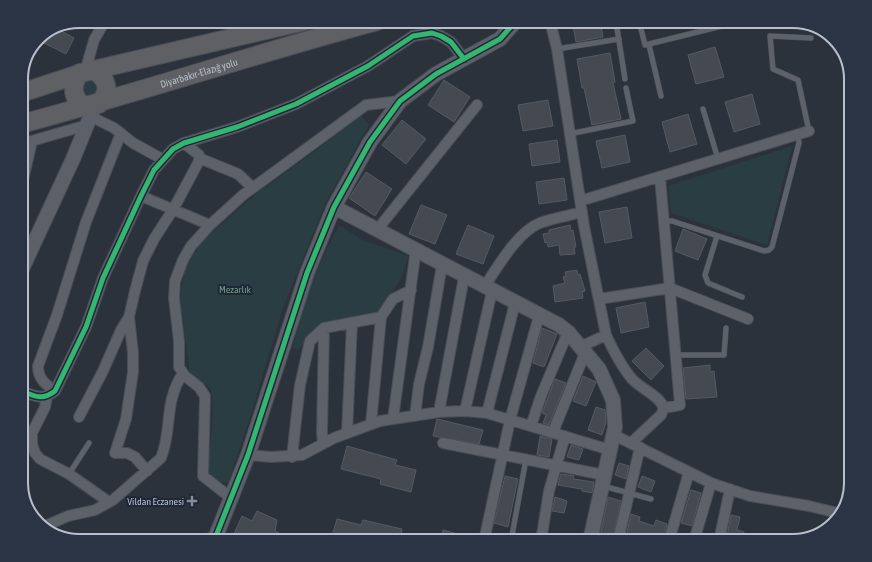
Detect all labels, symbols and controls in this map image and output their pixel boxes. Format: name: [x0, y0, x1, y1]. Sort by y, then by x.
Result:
street label: Diyarbakır-Elazığ yolu: [159, 56, 239, 89]
park label: Mezarlık: [219, 284, 251, 295]
place label: Vildan Eczanesi: [127, 496, 184, 507]
marker: Vildan Eczanesi: [187, 496, 197, 506]

